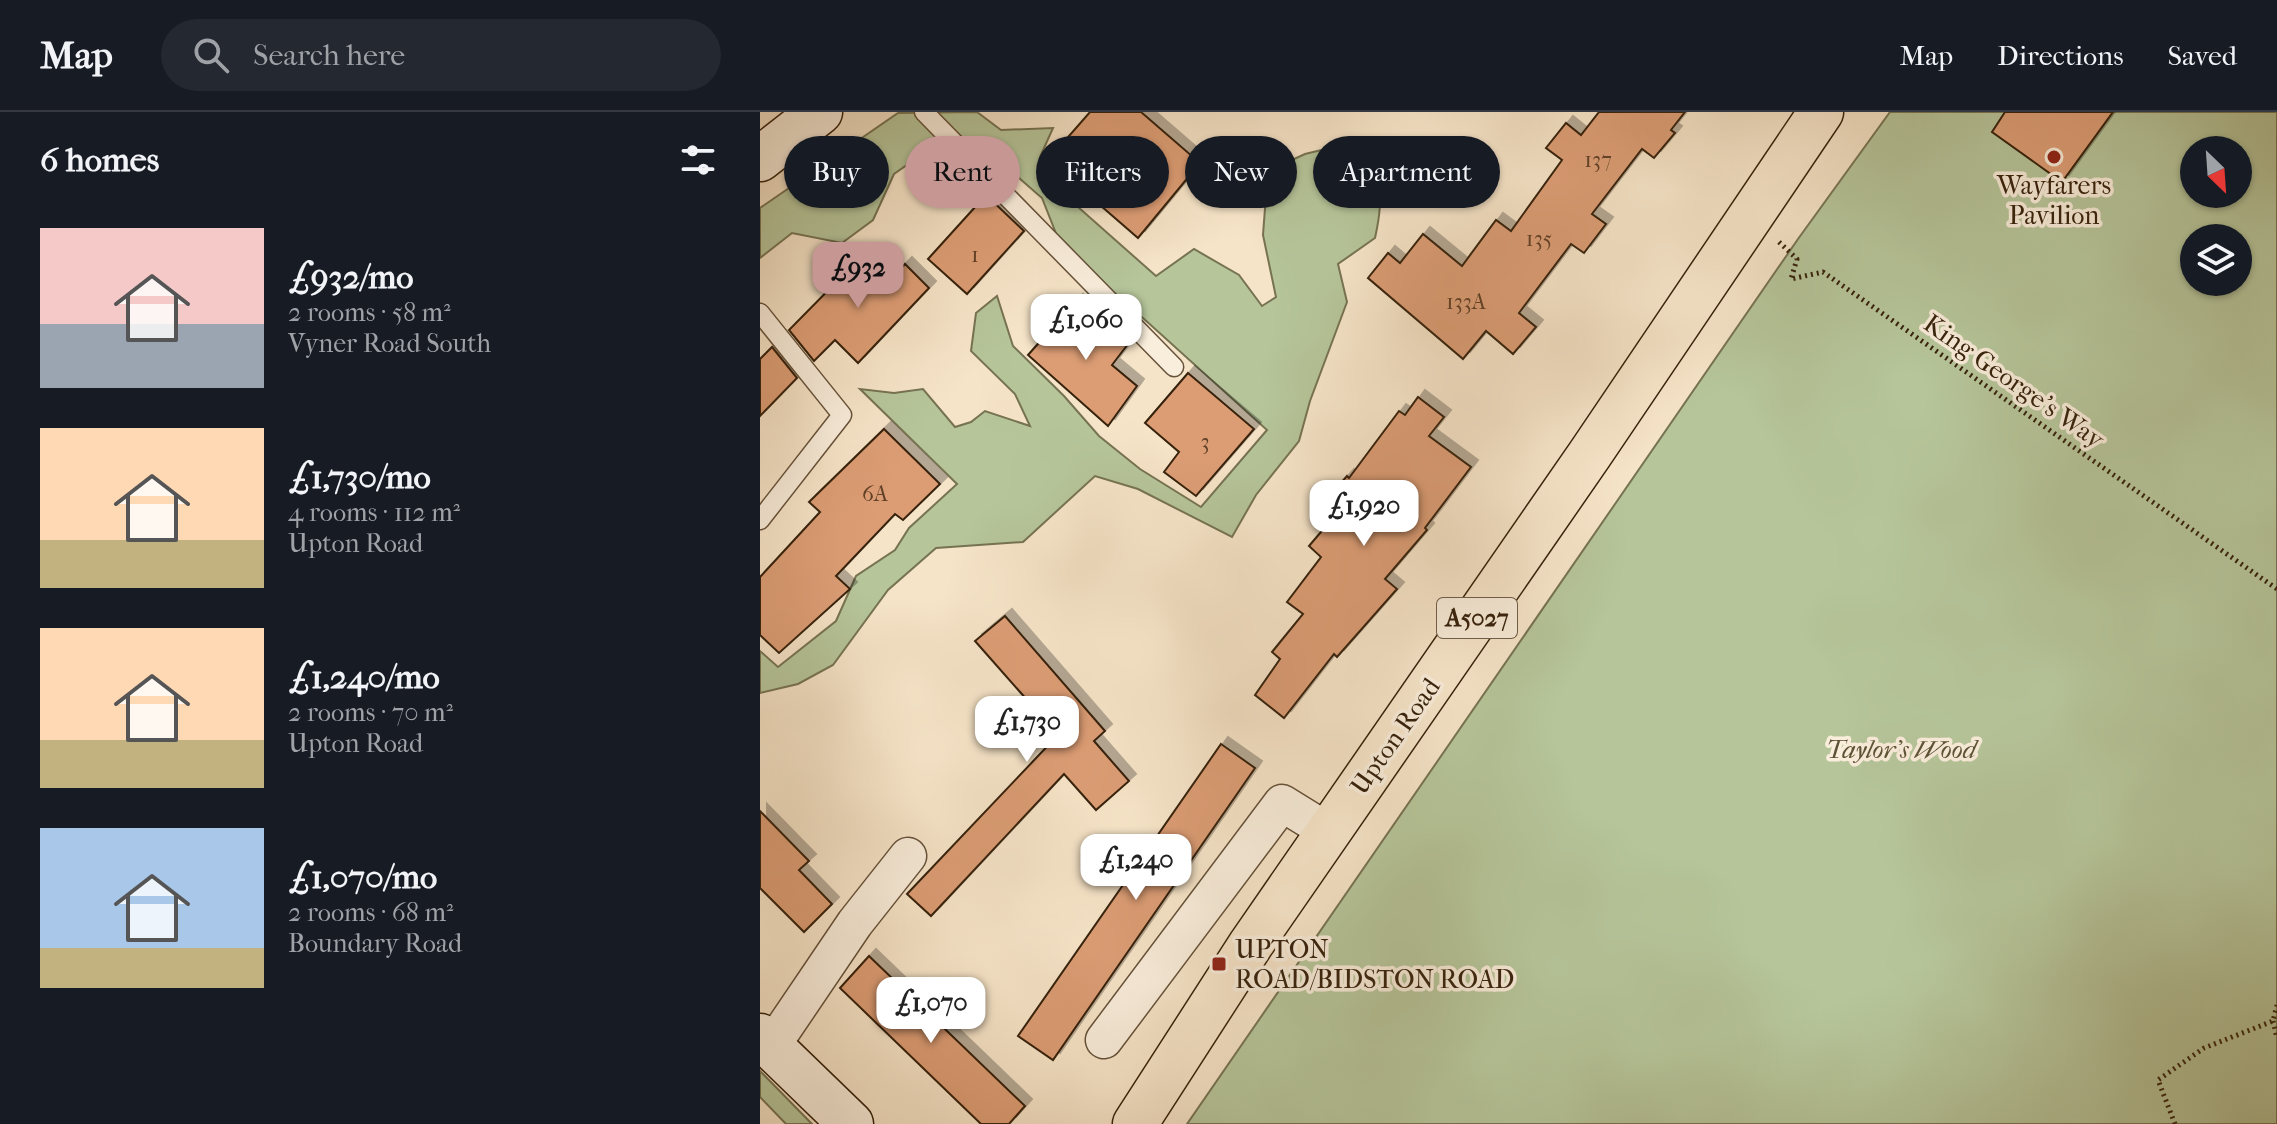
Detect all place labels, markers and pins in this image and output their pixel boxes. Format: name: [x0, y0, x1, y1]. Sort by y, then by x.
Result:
marker: Wayfarers Pavilion: [2045, 148, 2063, 166]
place label: Wayfarers Pavilion: [1996, 170, 2111, 231]
pin: £932: [811, 242, 905, 310]
pin: £1,060: [1021, 294, 1151, 362]
pin: £1,920: [1299, 480, 1429, 548]
pin: £1,730: [962, 696, 1092, 764]
pin: £1,240: [1071, 834, 1201, 902]
place label: UPTON ROAD/BIDSTON ROAD: [1235, 934, 1514, 995]
marker: UPTON ROAD/BIDSTON ROAD: [1210, 955, 1228, 973]
pin: £1,070: [866, 977, 996, 1045]

